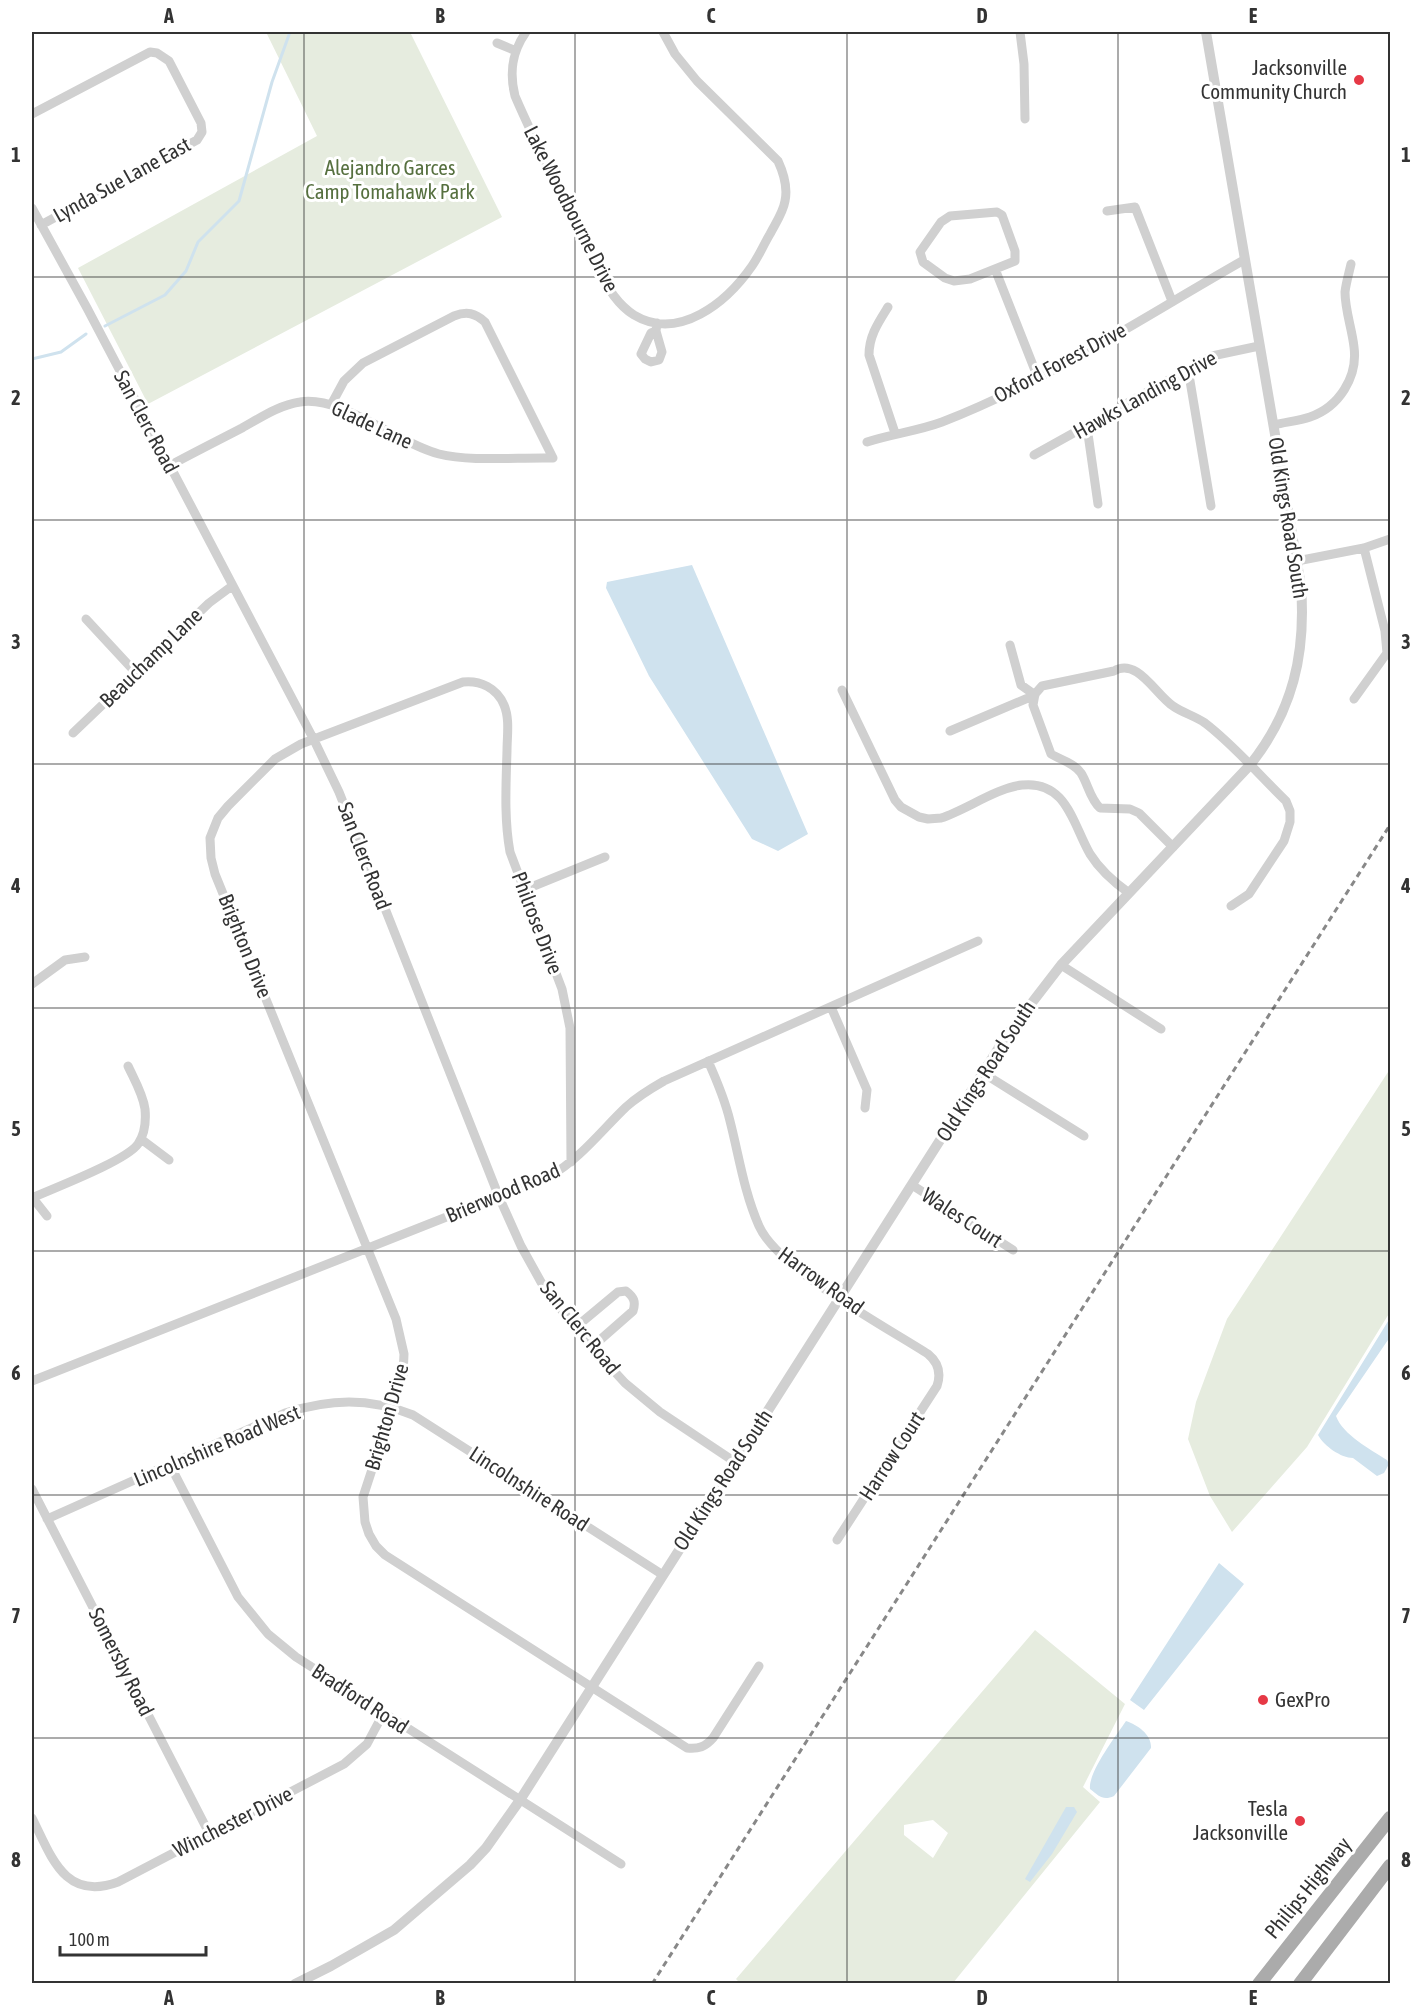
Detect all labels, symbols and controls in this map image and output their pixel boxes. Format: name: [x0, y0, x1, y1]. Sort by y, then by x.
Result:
text: A: [163, 4, 174, 27]
text: B: [435, 4, 445, 27]
text: C: [707, 4, 716, 27]
text: D: [976, 4, 988, 27]
text: E: [1249, 4, 1258, 27]
place label: Jacksonville Community Church: [1201, 55, 1347, 103]
marker: Jacksonville Community Church: [1352, 73, 1366, 87]
street label: Lake Woodbourne Drive: [520, 122, 624, 295]
street label: Lynda Sue Lane East: [49, 132, 194, 227]
text: 1: [11, 143, 21, 166]
text: 1: [1401, 143, 1411, 166]
park label: Alejandro Garces Camp Tomahawk Park: [305, 155, 475, 203]
street label: Oxford Forest Drive: [989, 317, 1130, 407]
street label: Hawks Landing Drive: [1069, 345, 1220, 443]
street label: San Clerc Road: [110, 366, 184, 477]
text: 2: [11, 386, 21, 409]
text: 2: [1401, 386, 1411, 409]
street label: Glade Lane: [328, 395, 417, 453]
street label: Old Kings Road South: [1264, 435, 1314, 600]
street label: Beauchamp Lane: [94, 603, 206, 712]
text: 3: [11, 630, 21, 653]
text: 3: [1401, 630, 1411, 653]
street label: San Clerc Road: [333, 799, 396, 913]
street label: Philrose Drive: [507, 868, 568, 977]
text: 4: [10, 874, 21, 897]
text: 4: [1400, 874, 1411, 897]
street label: Brighton Drive: [214, 890, 278, 1001]
street label: Old Kings Road South: [931, 996, 1040, 1145]
text: 5: [11, 1117, 21, 1140]
text: 5: [1401, 1117, 1411, 1140]
street label: Brierwood Road: [442, 1157, 563, 1227]
street label: Wales Court: [918, 1182, 1007, 1252]
street label: Harrow Road: [774, 1241, 869, 1319]
street label: San Clerc Road: [536, 1276, 626, 1379]
text: 6: [11, 1361, 21, 1384]
street label: Brighton Drive: [359, 1361, 413, 1473]
text: 6: [1401, 1361, 1411, 1384]
street label: Lincolnshire Road West: [130, 1399, 303, 1491]
street label: Old Kings Road South: [668, 1405, 777, 1554]
street label: Harrow Court: [854, 1407, 929, 1504]
street label: Lincolnshire Road: [465, 1441, 594, 1536]
street label: Somersby Road: [84, 1603, 159, 1720]
text: 7: [11, 1604, 21, 1627]
text: 7: [1401, 1604, 1411, 1627]
street label: Bradford Road: [308, 1658, 413, 1738]
place label: GexPro: [1275, 1687, 1330, 1711]
marker: GexPro: [1256, 1693, 1270, 1707]
street label: Winchester Drive: [169, 1781, 296, 1861]
place label: Tesla Jacksonville: [1193, 1796, 1288, 1844]
marker: Tesla Jacksonville: [1293, 1814, 1307, 1828]
street label: Philips Highway: [1259, 1832, 1355, 1943]
text: 8: [11, 1848, 21, 1871]
text: 8: [1401, 1848, 1411, 1871]
scale bar: [60, 1919, 206, 1957]
text: 100 m: [69, 1929, 110, 1950]
text: A: [163, 1986, 174, 2009]
text: B: [435, 1986, 445, 2009]
text: C: [707, 1986, 716, 2009]
text: D: [976, 1986, 988, 2009]
text: E: [1249, 1986, 1258, 2009]

